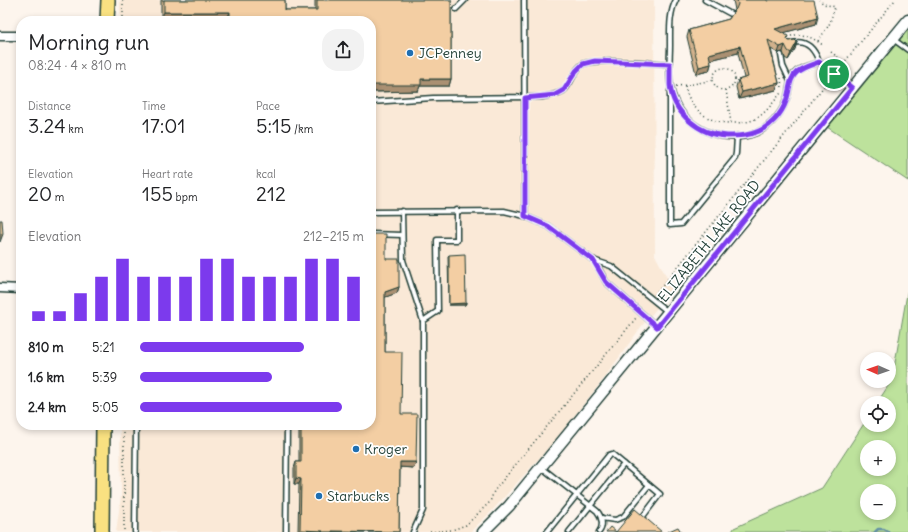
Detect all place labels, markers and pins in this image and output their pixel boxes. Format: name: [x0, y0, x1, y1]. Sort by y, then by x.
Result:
place label: JCPenney: [418, 44, 482, 62]
marker: JCPenney: [405, 48, 415, 58]
pin: [817, 57, 851, 91]
place label: Kroger: [364, 440, 407, 458]
marker: Kroger: [351, 444, 361, 454]
place label: Starbucks: [327, 487, 389, 505]
marker: Starbucks: [314, 491, 324, 501]

